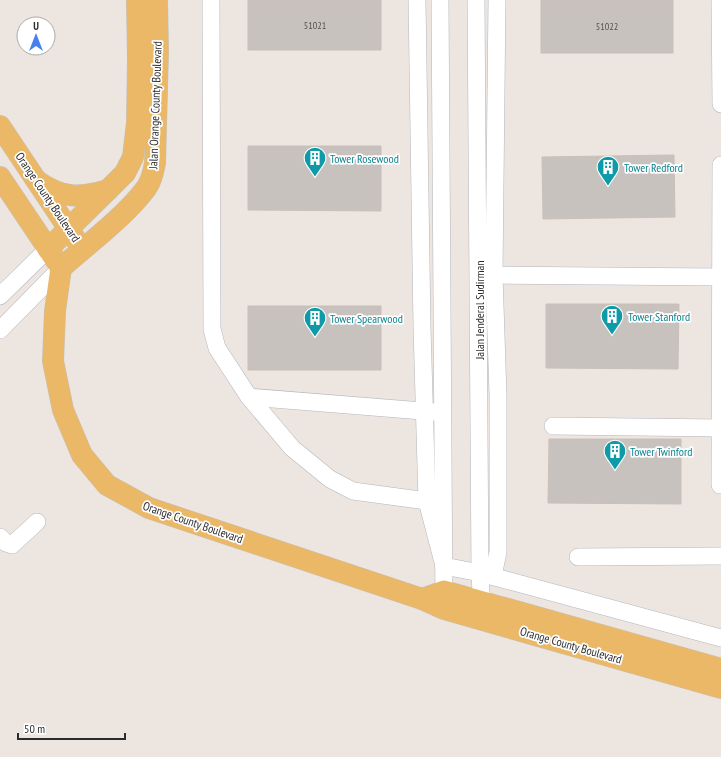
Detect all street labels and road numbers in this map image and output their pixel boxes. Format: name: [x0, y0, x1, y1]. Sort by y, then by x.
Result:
street label: Jalan Orange County Boulevard: [145, 41, 165, 170]
street label: Orange County Boulevard: [12, 149, 84, 245]
street label: Jalan Jenderal Sudirman: [472, 260, 487, 361]
street label: Orange County Boulevard: [141, 498, 245, 546]
street label: Orange County Boulevard: [519, 623, 623, 667]

